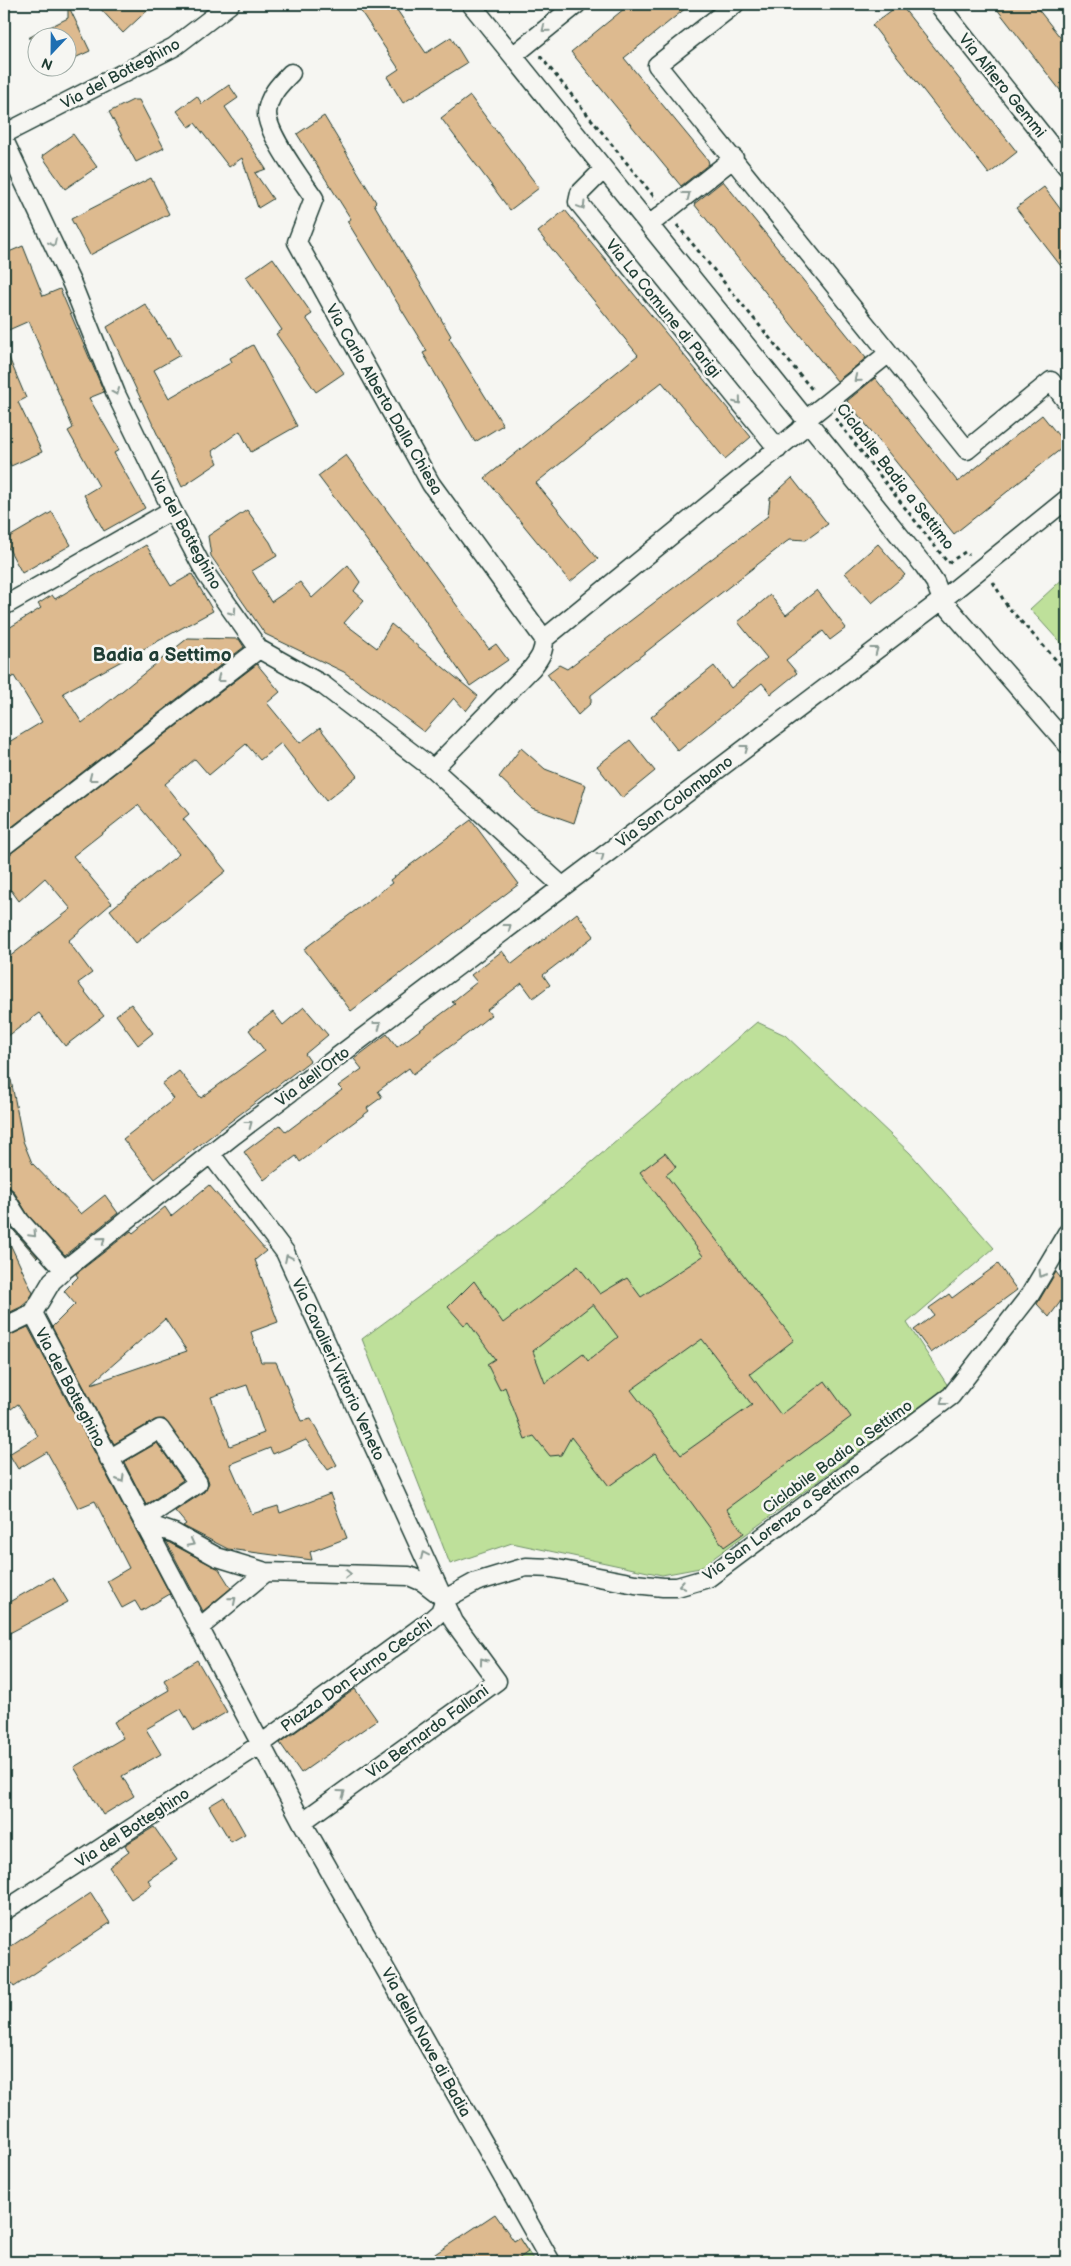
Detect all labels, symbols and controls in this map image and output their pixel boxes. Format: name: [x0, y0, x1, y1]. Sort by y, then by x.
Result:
one-way arrow: [542, 24, 551, 32]
north arrow: [28, 28, 78, 78]
street label: Via Alfiero Gemmi: [954, 30, 1050, 142]
street label: Via del Botteghino: [58, 35, 184, 114]
text: N: [39, 54, 55, 73]
one-way arrow: [681, 192, 691, 201]
one-way arrow: [576, 200, 586, 209]
street label: Via La Comune di Parigi: [601, 236, 725, 382]
one-way arrow: [47, 238, 57, 247]
street label: Via Carlo Alberto Dalla Chiesa: [321, 301, 446, 498]
one-way arrow: [854, 374, 863, 382]
one-way arrow: [109, 387, 120, 396]
one-way arrow: [733, 395, 742, 404]
street label: Ciclabile Badia a Settimo: [832, 400, 958, 554]
street label: Via del Botteghino: [144, 468, 225, 593]
one-way arrow: [227, 607, 236, 616]
district label: Badia a Settimo: [93, 644, 232, 667]
one-way arrow: [869, 647, 879, 656]
one-way arrow: [217, 673, 226, 682]
one-way arrow: [739, 745, 749, 754]
street label: Via San Colombano: [613, 752, 737, 852]
one-way arrow: [88, 772, 98, 781]
one-way arrow: [595, 854, 604, 862]
one-way arrow: [502, 924, 512, 933]
one-way arrow: [372, 1023, 381, 1031]
street label: Via dell'Orto: [272, 1043, 354, 1111]
one-way arrow: [243, 1121, 252, 1129]
one-way arrow: [27, 1229, 36, 1238]
one-way arrow: [97, 1236, 106, 1245]
one-way arrow: [284, 1255, 294, 1264]
one-way arrow: [1038, 1269, 1048, 1278]
street label: Via Cavalieri Vittorio Veneto: [287, 1276, 388, 1464]
street label: Via del Botteghino: [30, 1325, 109, 1451]
street label: Ciclabile Badia a Settimo: [759, 1396, 917, 1518]
one-way arrow: [940, 1397, 949, 1405]
street label: Via San Lorenzo a Settimo: [700, 1459, 864, 1586]
one-way arrow: [115, 1474, 125, 1483]
one-way arrow: [186, 1537, 195, 1547]
one-way arrow: [420, 1551, 431, 1560]
one-way arrow: [344, 1569, 352, 1579]
one-way arrow: [678, 1580, 687, 1590]
one-way arrow: [227, 1596, 236, 1605]
street label: Piazza Don Furno Cecchi: [278, 1614, 436, 1736]
one-way arrow: [479, 1658, 489, 1667]
street label: Via Bernardo Fallani: [363, 1682, 493, 1783]
street label: Via del Botteghino: [72, 1784, 193, 1872]
one-way arrow: [336, 1790, 346, 1799]
street label: Via della Nave di Badia: [377, 1965, 475, 2121]

